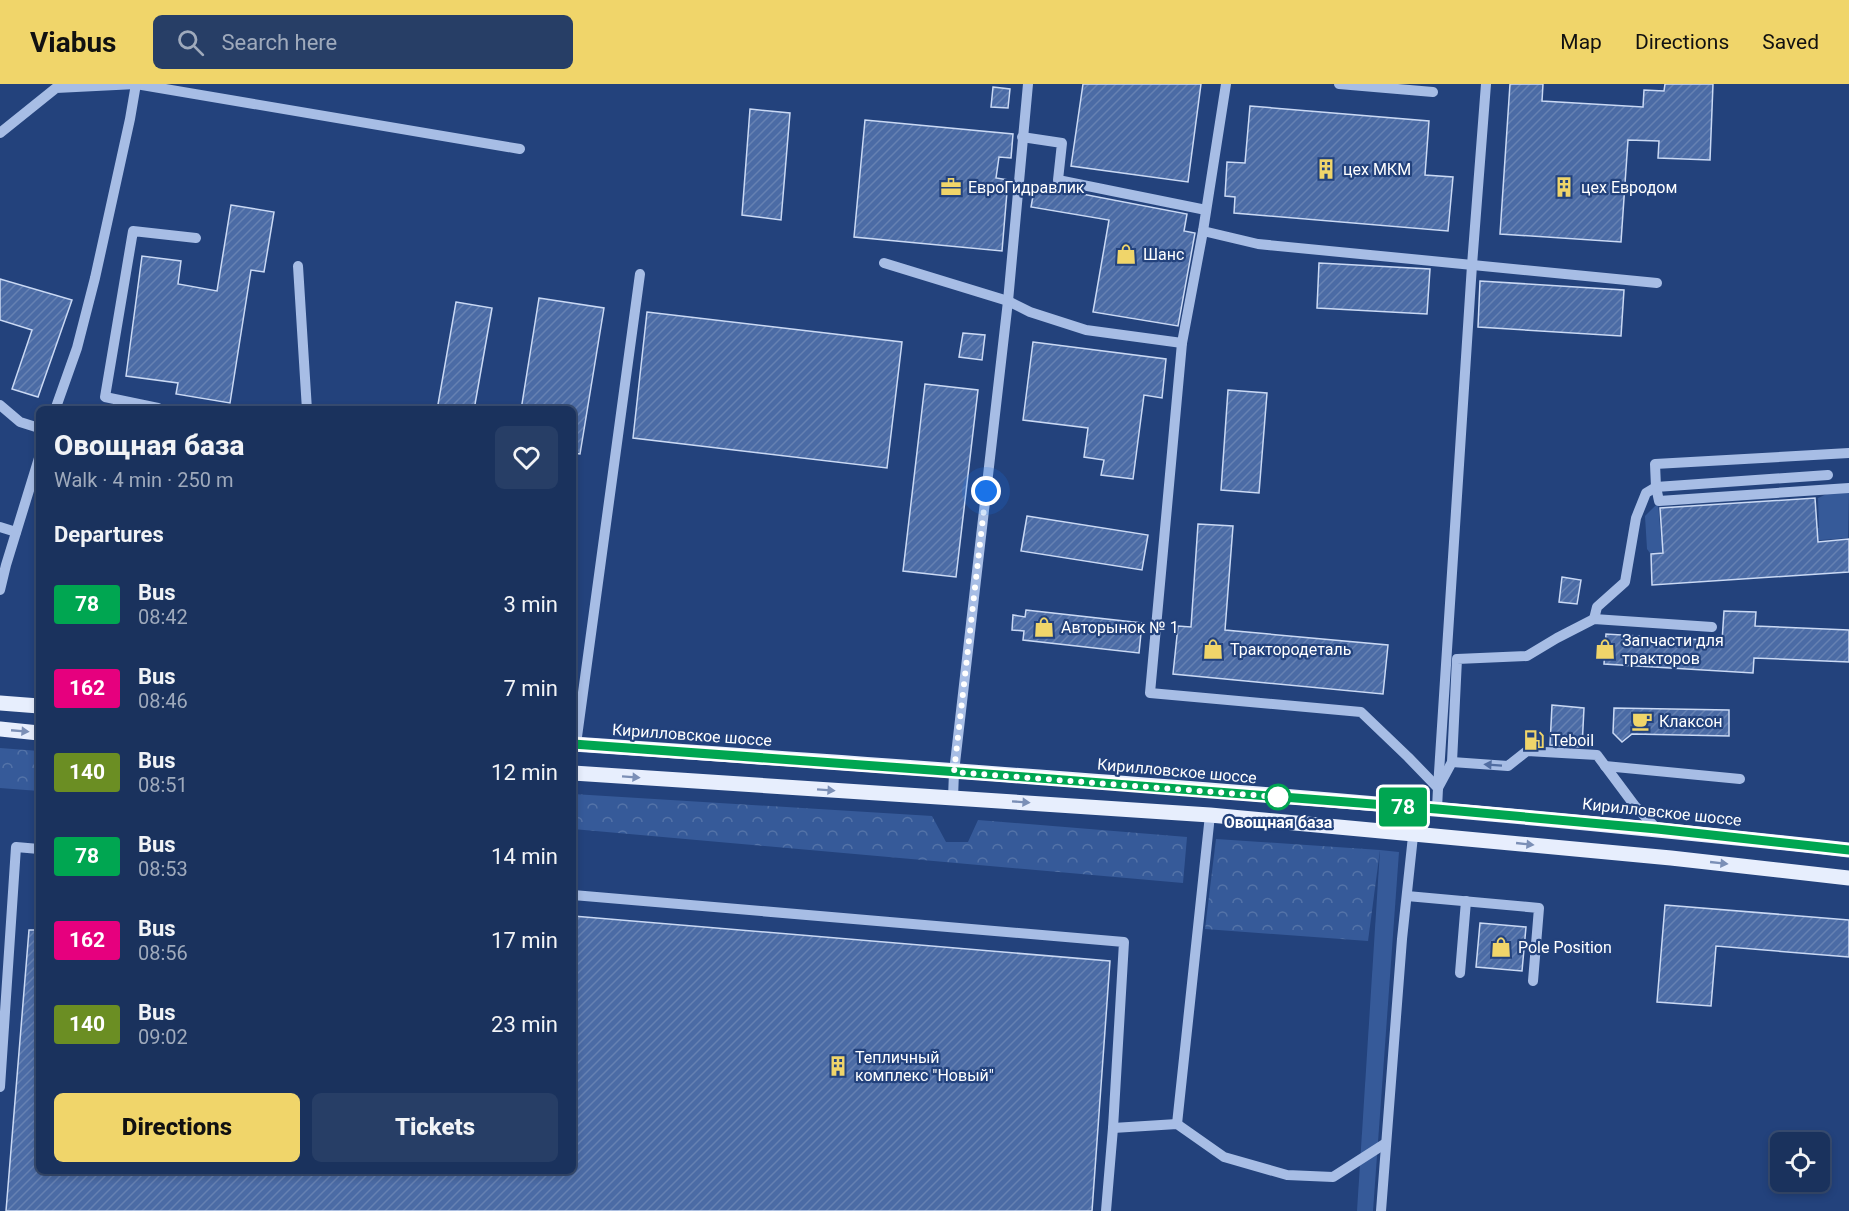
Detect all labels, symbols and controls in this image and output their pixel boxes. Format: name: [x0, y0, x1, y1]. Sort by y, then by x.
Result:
search box: [153, 15, 573, 69]
text: Viabus: [30, 26, 117, 59]
icon: search: [174, 26, 207, 59]
text: Search here: [222, 30, 337, 55]
text: Map: [1560, 30, 1602, 54]
text: Directions: [1635, 30, 1729, 54]
text: Saved: [1762, 30, 1819, 54]
building icon: цех МКМ: [1314, 157, 1338, 181]
place label: цех МКМ: [1343, 160, 1411, 179]
office icon: ЕвроГидравлик: [939, 175, 963, 199]
building icon: цех Евродом: [1552, 175, 1576, 199]
place label: ЕвроГидравлик: [968, 178, 1085, 197]
place label: цех Евродом: [1581, 178, 1677, 197]
shop icon: Шанс: [1114, 242, 1138, 266]
place label: Шанс: [1143, 245, 1184, 264]
button: heart: [495, 426, 558, 489]
text: Овощная база: [54, 429, 244, 462]
text: Walk · 4 min · 250 m: [54, 468, 233, 492]
your location: [971, 476, 1001, 506]
text: Departures: [54, 522, 164, 547]
text: Bus: [138, 580, 176, 605]
text: 78: [75, 592, 99, 616]
text: 3 min: [503, 592, 558, 617]
text: 08:42: [138, 605, 188, 629]
shop icon: Авторынок № 1: [1032, 615, 1056, 639]
place label: Авторынок № 1: [1061, 618, 1179, 637]
place label: Запчасти для тракторов: [1622, 631, 1724, 668]
shop icon: Трактородеталь: [1201, 637, 1225, 661]
shop icon: Запчасти для тракторов: [1593, 637, 1617, 661]
place label: Трактородеталь: [1230, 640, 1351, 659]
text: Bus: [138, 664, 176, 689]
text: 162: [69, 676, 105, 700]
text: 7 min: [503, 676, 558, 701]
text: 08:46: [138, 689, 188, 713]
cafe icon: Клаксон: [1630, 709, 1654, 733]
place label: Клаксон: [1659, 712, 1722, 731]
street label: Кирилловское шоссе: [611, 720, 773, 750]
one-way arrow: [10, 726, 29, 736]
fuel station icon: Teboil: [1522, 728, 1546, 752]
place label: Teboil: [1551, 731, 1594, 750]
text: Bus: [138, 748, 176, 773]
street label: Кирилловское шоссе: [1096, 755, 1258, 787]
text: 140: [69, 760, 105, 784]
text: 12 min: [491, 760, 558, 785]
one-way arrow: [1483, 760, 1502, 770]
one-way arrow: [622, 772, 641, 782]
text: 08:51: [138, 773, 188, 797]
marker: Овощная база: [1265, 784, 1291, 810]
one-way arrow: [816, 785, 835, 795]
line badge: 78: [1376, 788, 1430, 826]
street label: Кирилловское шоссе: [1581, 794, 1743, 830]
text: 78: [1391, 795, 1415, 819]
one-way arrow: [1011, 798, 1030, 807]
place label: Овощная база: [1224, 813, 1333, 832]
text: Bus: [138, 832, 176, 857]
one-way arrow: [1515, 839, 1534, 849]
text: 78: [75, 844, 99, 868]
text: 14 min: [491, 844, 558, 869]
text: 08:53: [138, 857, 188, 881]
one-way arrow: [1709, 859, 1728, 868]
text: Bus: [138, 916, 176, 941]
text: 162: [69, 928, 105, 952]
text: 17 min: [491, 928, 558, 953]
shop icon: Pole Position: [1489, 935, 1513, 959]
place label: Pole Position: [1518, 938, 1612, 957]
text: 08:56: [138, 941, 188, 965]
text: Bus: [138, 1000, 176, 1025]
text: 140: [69, 1012, 105, 1036]
text: 23 min: [491, 1012, 558, 1037]
text: 09:02: [138, 1025, 188, 1049]
place label: Тепличный комплекс "Новый": [855, 1048, 994, 1085]
building icon: Тепличный комплекс "Новый": [826, 1054, 850, 1078]
button: Directions: [54, 1093, 300, 1162]
button: Tickets: [312, 1093, 558, 1162]
map controls: [1770, 1132, 1830, 1192]
button: locate: [1770, 1132, 1830, 1192]

